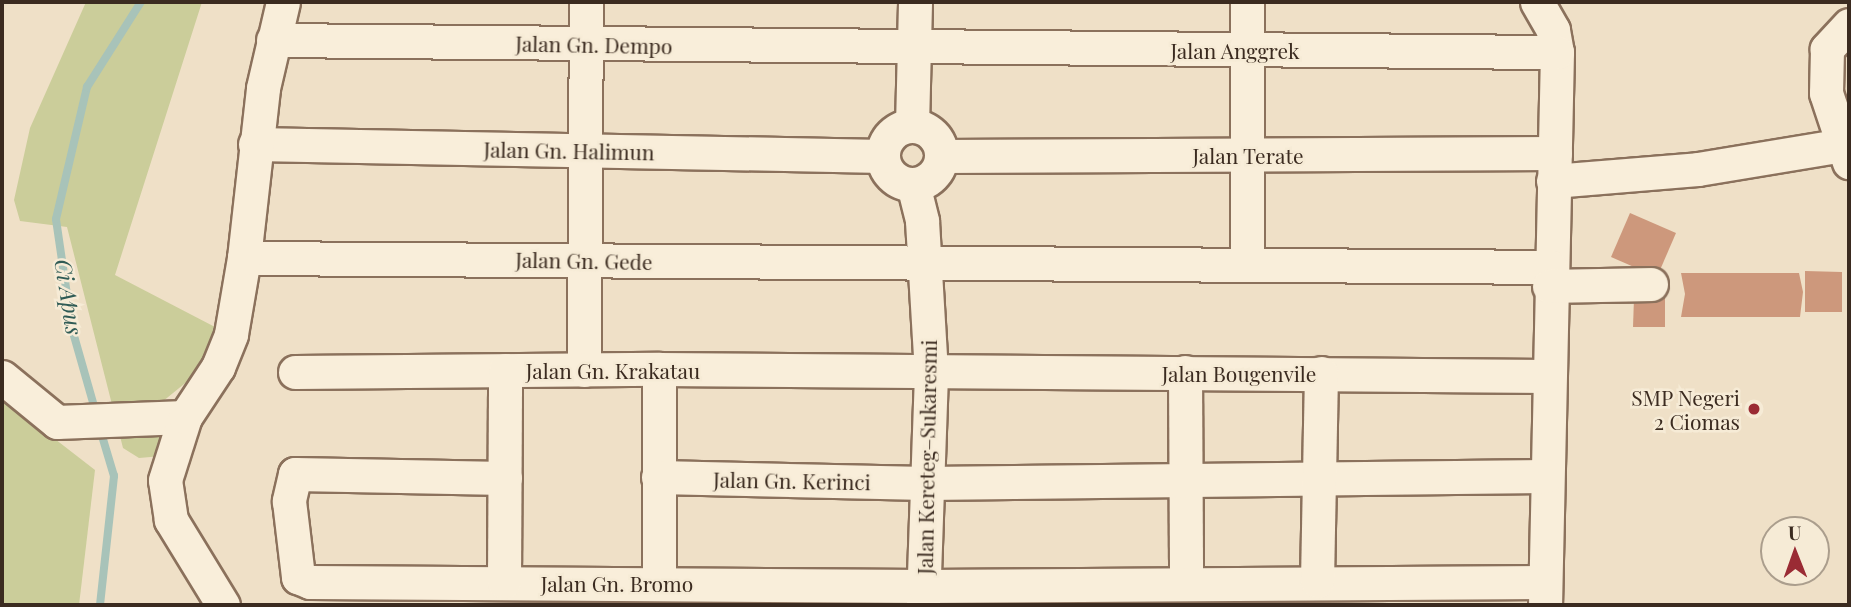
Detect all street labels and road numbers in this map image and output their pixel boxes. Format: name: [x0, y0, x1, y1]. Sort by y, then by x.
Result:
street label: Jalan Gn. Dempo: [515, 30, 673, 58]
street label: Jalan Anggrek: [1170, 37, 1300, 63]
street label: Jalan Gn. Halimun: [483, 136, 655, 164]
street label: Jalan Terate: [1192, 142, 1304, 168]
street label: Jalan Gn. Gede: [515, 246, 653, 274]
street label: Jalan Kereteg–Sukaresmi: [911, 339, 941, 575]
street label: Jalan Gn. Krakatau: [526, 357, 700, 383]
street label: Jalan Bougenvile: [1162, 360, 1316, 386]
street label: Jalan Gn. Kerinci: [713, 466, 871, 494]
street label: Jalan Gn. Bromo: [541, 570, 693, 596]

